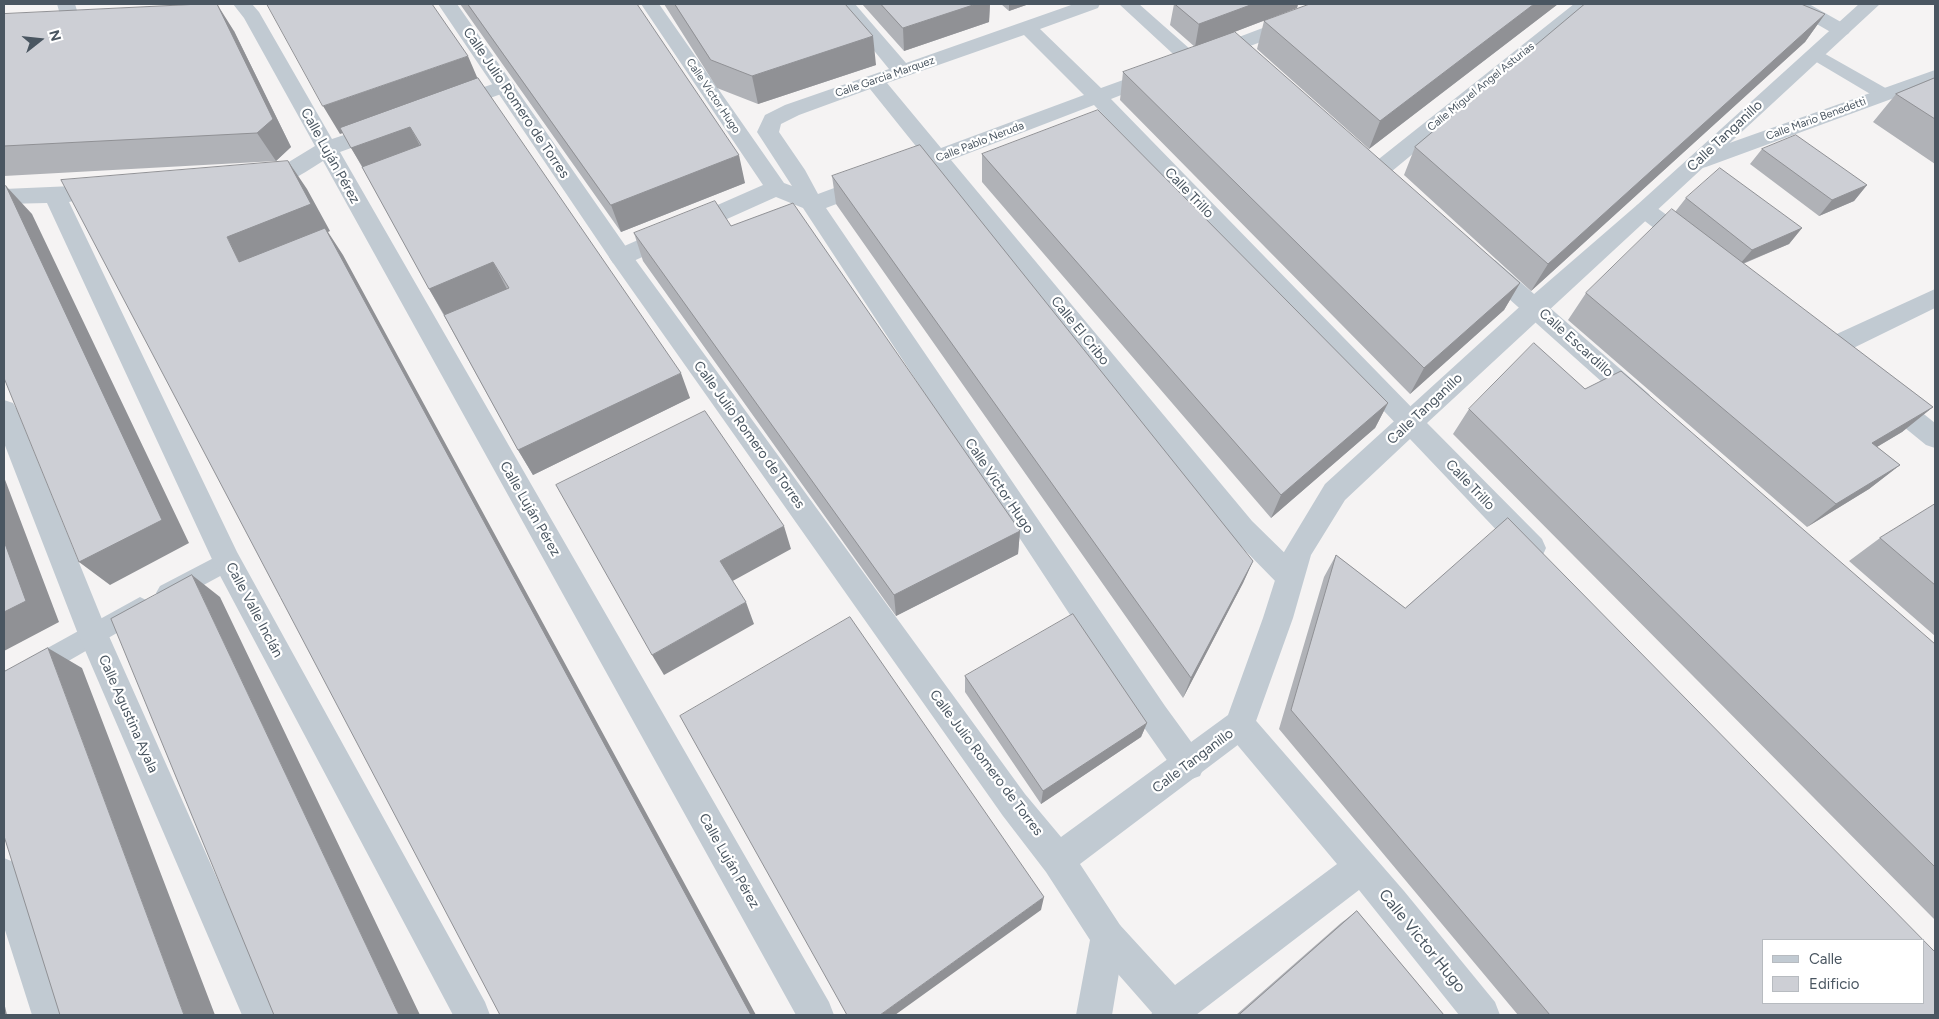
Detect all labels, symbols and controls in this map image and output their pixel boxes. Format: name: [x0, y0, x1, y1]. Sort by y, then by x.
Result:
north arrow: [15, 15, 65, 65]
street label: Calle Julio Romero de Torres: [459, 24, 573, 182]
text: N: [45, 28, 65, 43]
street label: Calle Miguel Angel Asturias: [1425, 40, 1537, 134]
street label: Calle Garcia Marquez: [834, 54, 936, 100]
street label: Calle Victor Hugo: [683, 56, 743, 136]
street label: Calle Mario Benedetti: [1764, 95, 1868, 143]
street label: Calle Tanganillo: [1684, 97, 1766, 175]
street label: Calle Luján Pérez: [297, 105, 363, 207]
street label: Calle Pablo Neruda: [934, 119, 1026, 165]
street label: Calle Trillo: [1161, 164, 1217, 222]
street label: Calle El Cribo: [1047, 293, 1113, 369]
street label: Calle Escardillo: [1535, 305, 1617, 381]
street label: Calle Julio Romero de Torres: [690, 358, 808, 512]
street label: Calle Tanganillo: [1384, 370, 1466, 448]
street label: Calle Victor Hugo: [961, 435, 1037, 537]
street label: Calle Trillo: [1442, 456, 1498, 514]
street label: Calle Luján Pérez: [496, 459, 564, 559]
street label: Calle Valle Inclán: [222, 560, 286, 660]
street label: Calle Agustina Ayala: [94, 652, 162, 776]
street label: Calle Julio Romero de Torres: [926, 687, 1046, 839]
street label: Calle Tanganillo: [1149, 725, 1237, 797]
street label: Calle Luján Pérez: [695, 811, 763, 911]
street label: Calle Victor Hugo: [1375, 886, 1469, 996]
legend: [1762, 939, 1924, 1004]
text: Calle: [1809, 950, 1842, 968]
text: Edificio: [1809, 975, 1859, 993]

